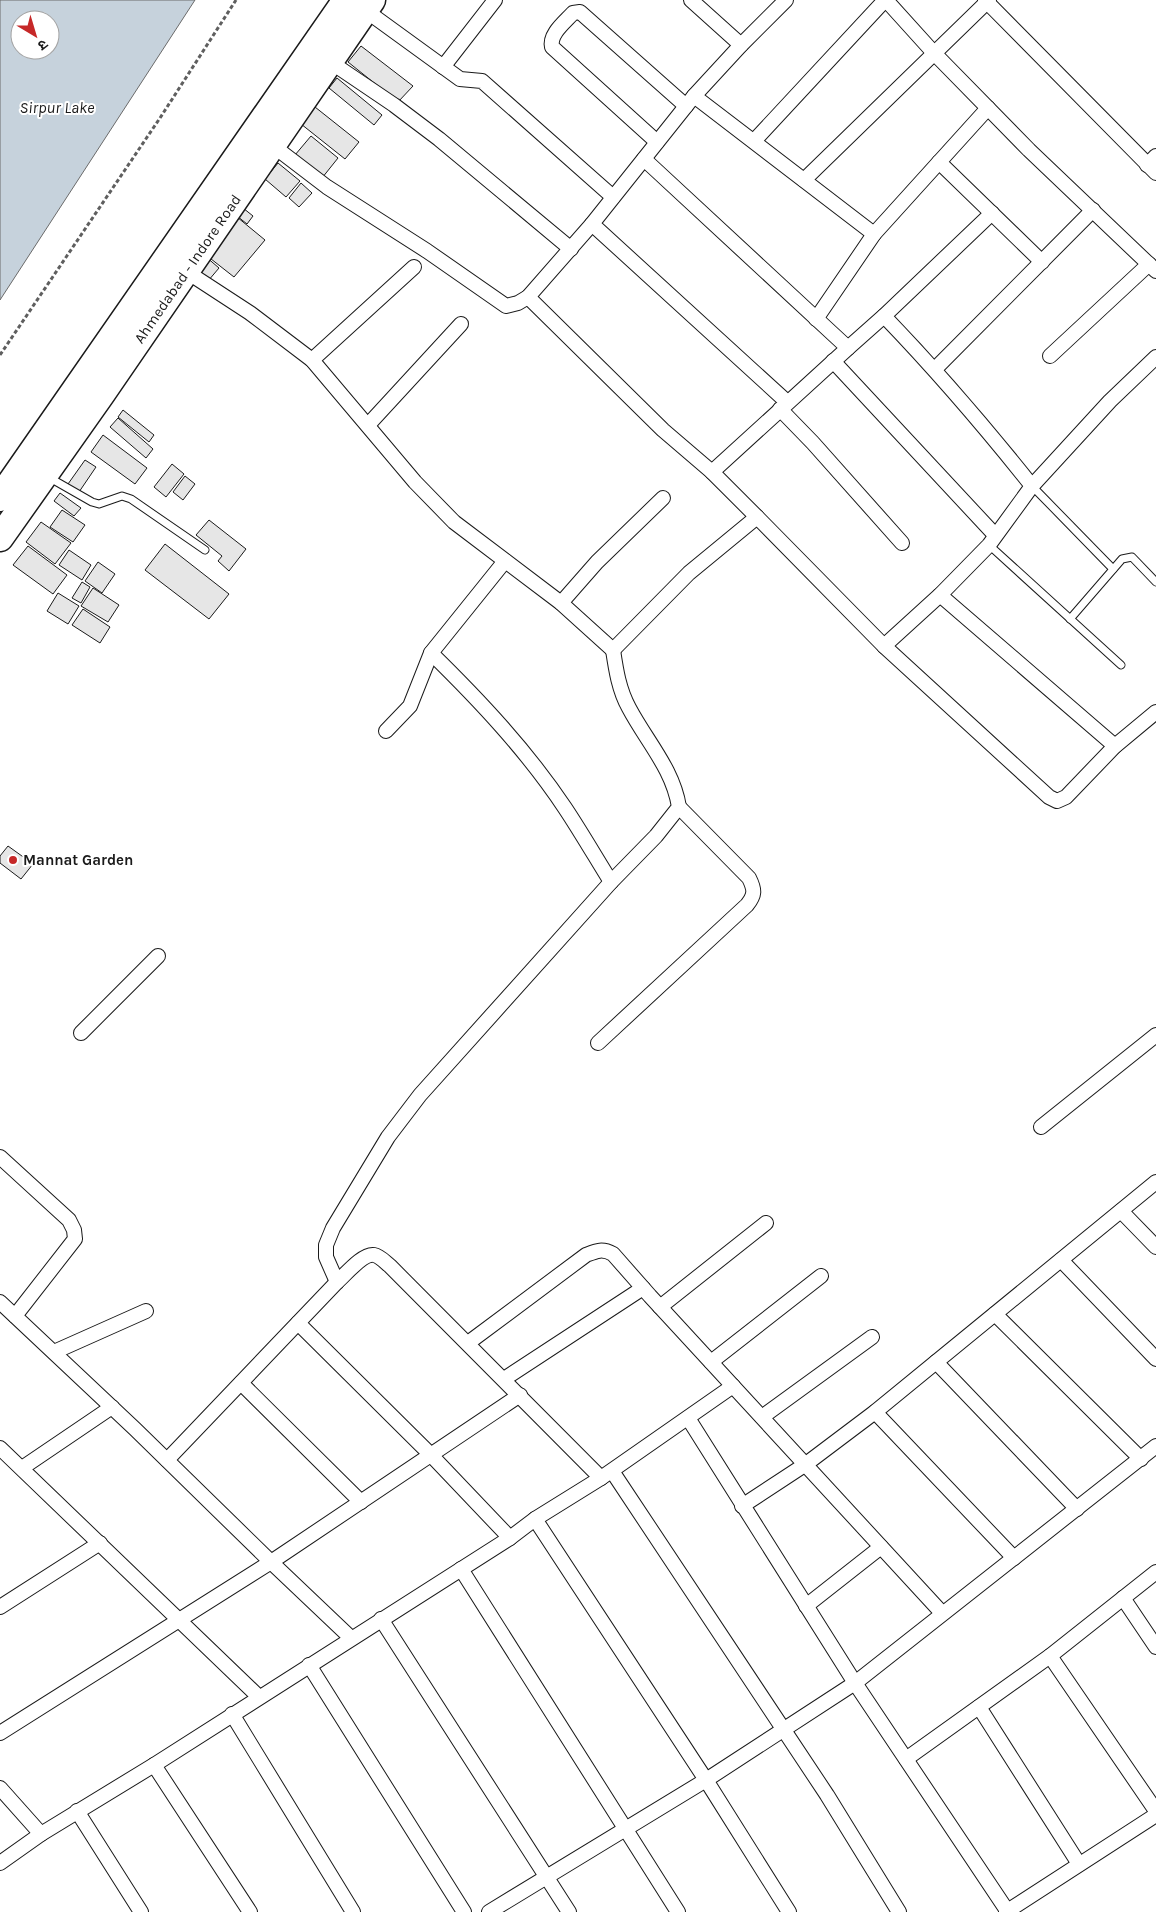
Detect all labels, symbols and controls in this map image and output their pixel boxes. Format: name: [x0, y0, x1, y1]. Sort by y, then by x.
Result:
north arrow: [10, 10, 60, 60]
text: उ: [34, 36, 51, 55]
water label: Sirpur Lake: [19, 98, 95, 117]
street label: Ahmedabad - Indore Road: [130, 191, 245, 347]
place label: Mannat Garden: [23, 851, 133, 869]
marker: Mannat Garden: [7, 854, 19, 866]

